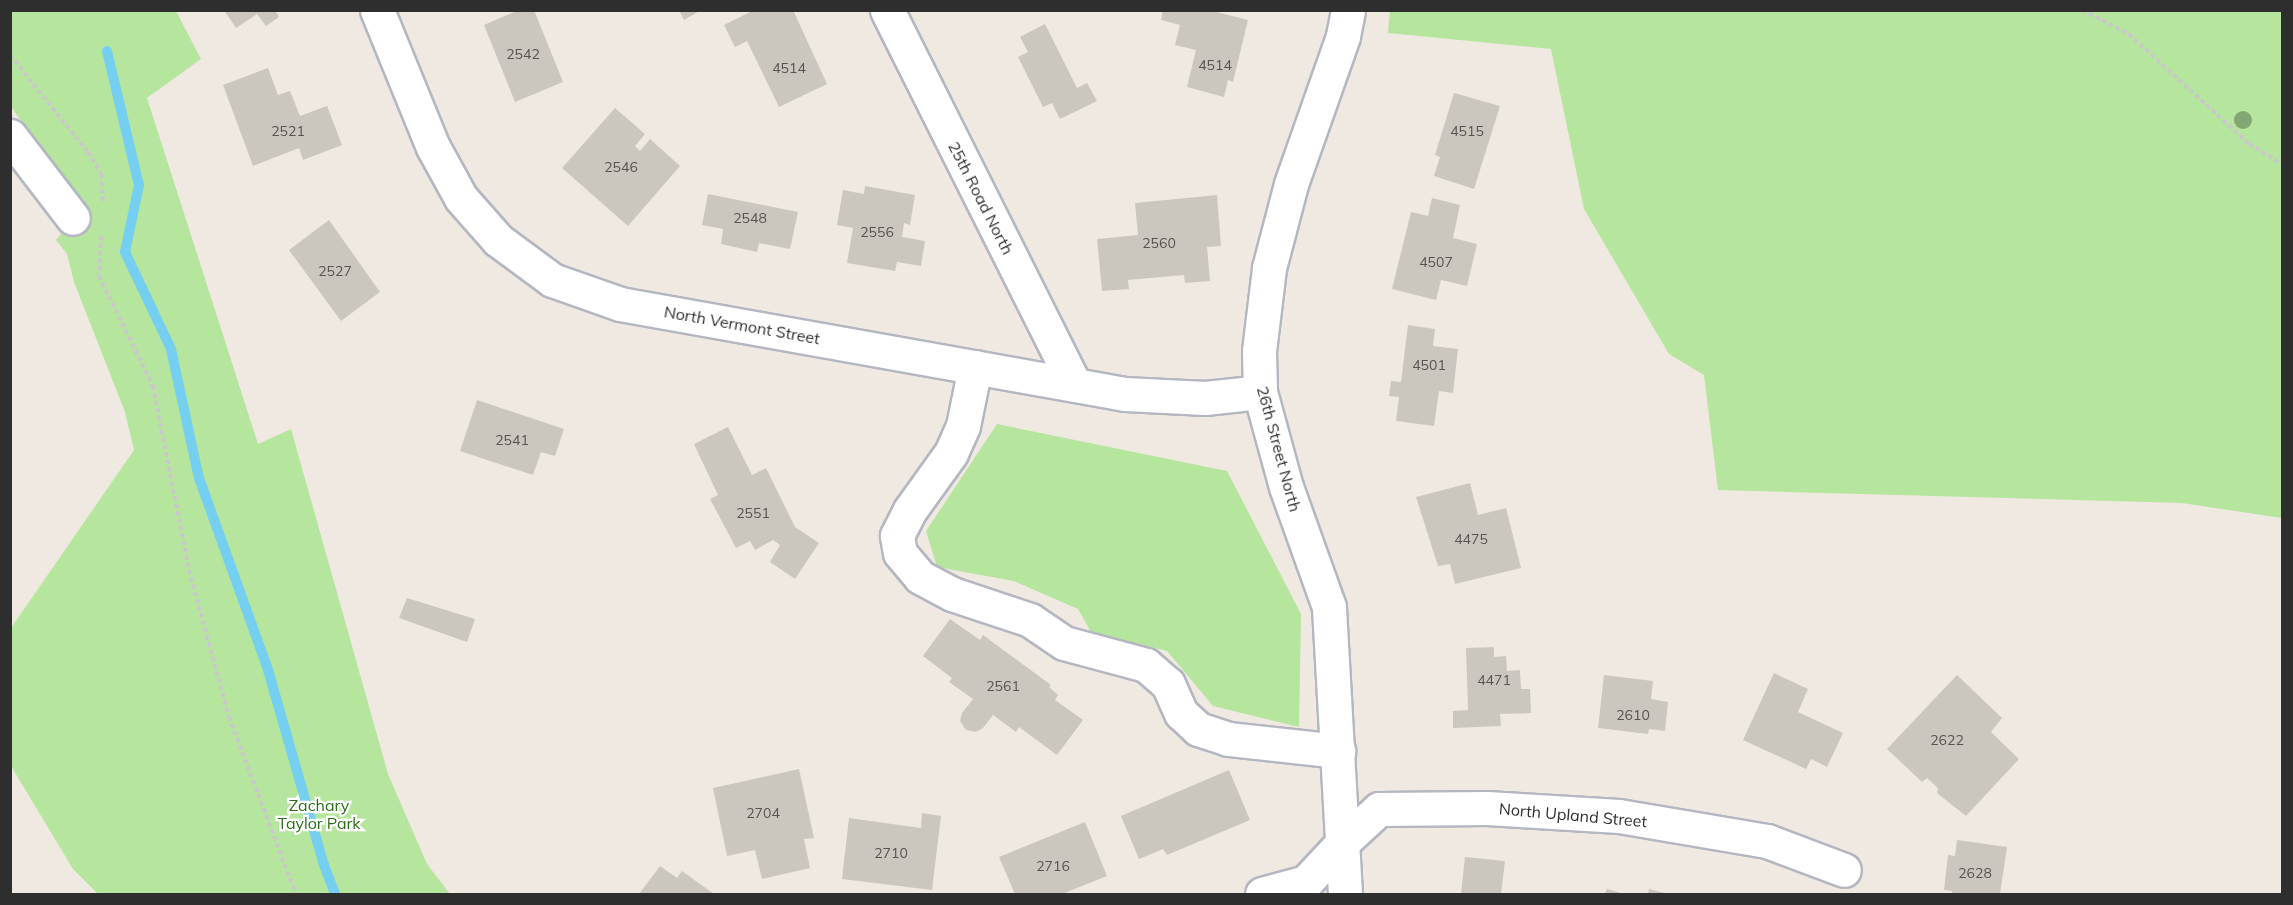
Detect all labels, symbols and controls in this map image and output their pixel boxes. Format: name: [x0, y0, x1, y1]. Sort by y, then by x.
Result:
house number: 2542: [506, 46, 540, 62]
house number: 4514: [1198, 57, 1232, 73]
house number: 4514: [772, 60, 806, 76]
house number: 2521: [271, 123, 305, 139]
house number: 4515: [1450, 123, 1484, 139]
street label: 25th Road North: [944, 138, 1018, 258]
house number: 2546: [604, 159, 638, 175]
house number: 2548: [733, 210, 767, 226]
house number: 2556: [860, 224, 894, 240]
house number: 2560: [1142, 235, 1176, 251]
house number: 4507: [1419, 254, 1453, 270]
house number: 2527: [318, 263, 352, 279]
street label: North Vermont Street: [663, 302, 821, 348]
house number: 4501: [1412, 357, 1446, 373]
street label: 26th Street North: [1253, 384, 1305, 514]
house number: 2541: [495, 432, 529, 448]
house number: 2551: [736, 505, 770, 521]
house number: 4475: [1454, 531, 1488, 547]
house number: 4471: [1477, 672, 1511, 688]
house number: 2561: [986, 678, 1020, 694]
house number: 2610: [1616, 707, 1650, 723]
house number: 2622: [1930, 732, 1964, 748]
park label: Zachary Taylor Park: [277, 795, 361, 833]
street label: North Upland Street: [1498, 799, 1648, 831]
house number: 2704: [746, 805, 780, 821]
house number: 2710: [874, 845, 908, 861]
house number: 2716: [1036, 858, 1070, 874]
house number: 2628: [1958, 865, 1992, 881]

